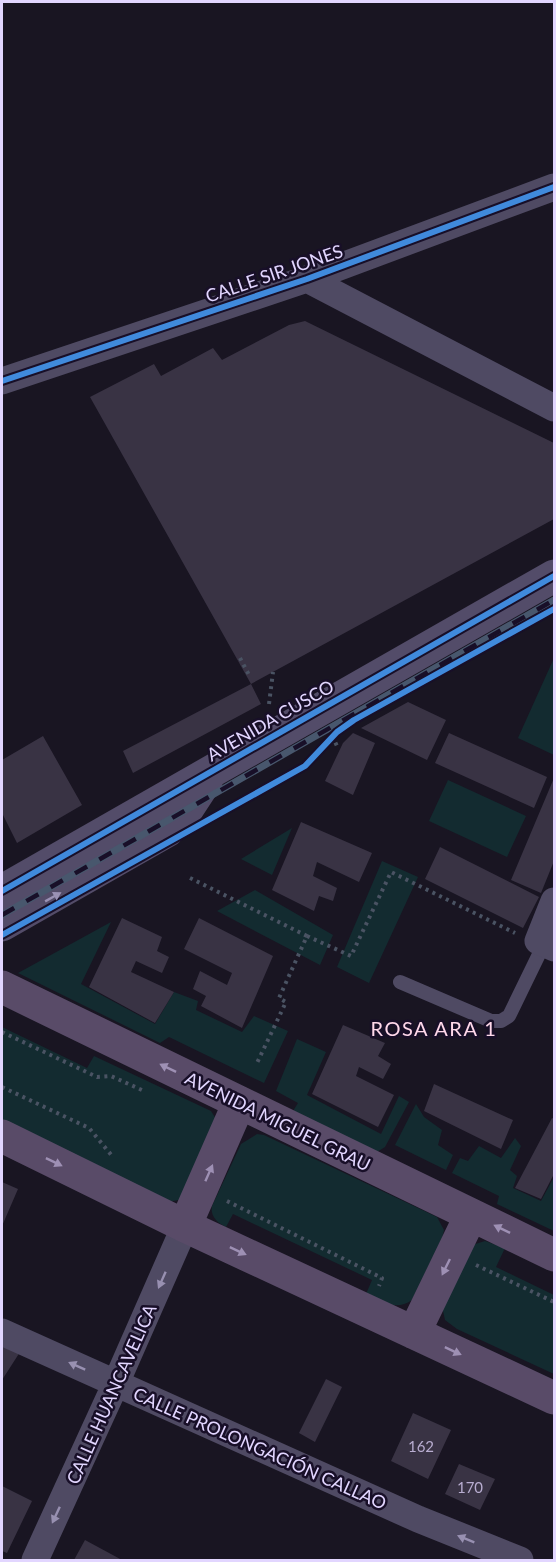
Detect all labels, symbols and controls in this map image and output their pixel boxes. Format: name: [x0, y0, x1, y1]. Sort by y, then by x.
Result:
street label: CALLE SIR JONES: [202, 239, 346, 307]
street label: AVENIDA CUSCO: [202, 675, 338, 765]
one-way arrow: [44, 892, 61, 902]
district label: ROSA ARA 1: [371, 1016, 497, 1040]
one-way arrow: [159, 1063, 176, 1073]
street label: AVENIDA MIGUEL GRAU: [182, 1067, 374, 1175]
one-way arrow: [45, 1156, 63, 1166]
one-way arrow: [204, 1164, 213, 1181]
one-way arrow: [493, 1225, 510, 1234]
one-way arrow: [230, 1246, 247, 1255]
one-way arrow: [441, 1259, 450, 1276]
one-way arrow: [157, 1271, 166, 1288]
street label: CALLE HUANCAVELICA: [61, 1300, 161, 1487]
one-way arrow: [444, 1347, 461, 1356]
one-way arrow: [68, 1361, 85, 1370]
street label: CALLE PROLONGACIÓN CALLAO: [130, 1382, 390, 1514]
house number: 162: [408, 1437, 434, 1455]
house number: 170: [457, 1478, 483, 1496]
one-way arrow: [51, 1507, 61, 1525]
one-way arrow: [457, 1534, 475, 1543]

